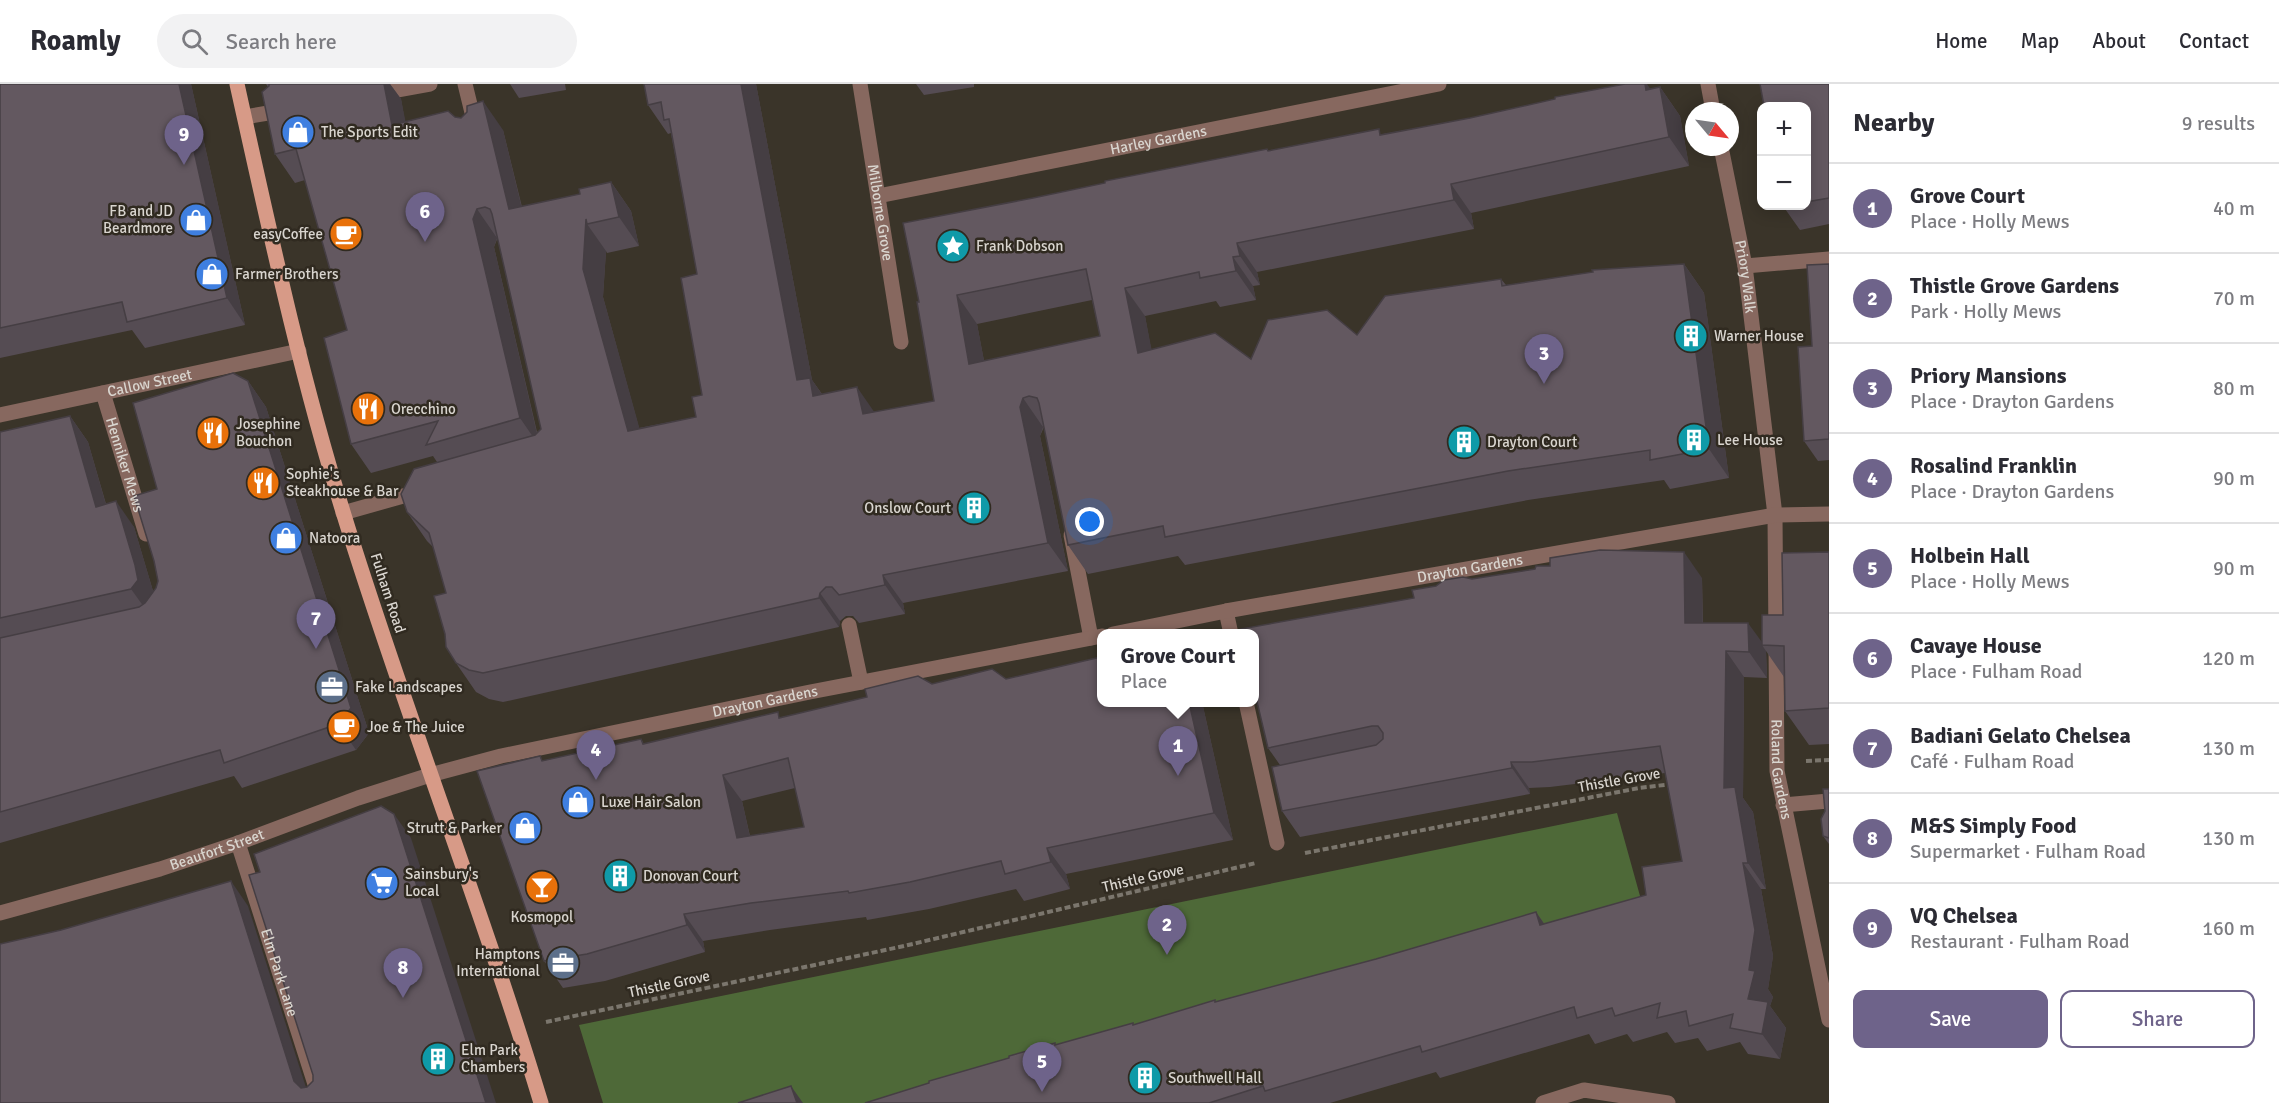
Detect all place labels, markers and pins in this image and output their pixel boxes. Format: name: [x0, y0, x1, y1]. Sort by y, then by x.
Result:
shop icon: The Sports Edit: [280, 114, 316, 150]
pin: 9: [164, 116, 204, 165]
place label: The Sports Edit: [321, 123, 418, 141]
pin: 6: [406, 192, 444, 242]
place label: FB and JD Beardmore: [103, 202, 173, 237]
shop icon: FB and JD Beardmore: [178, 202, 214, 238]
cafe icon: easyCoffee: [328, 216, 364, 252]
place label: easyCoffee: [253, 225, 323, 243]
place icon: Frank Dobson: [935, 228, 971, 264]
place label: Frank Dobson: [976, 237, 1063, 255]
shop icon: Farmer Brothers: [194, 256, 230, 292]
place label: Farmer Brothers: [235, 265, 339, 283]
building icon: Warner House: [1673, 318, 1709, 354]
place label: Warner House: [1714, 327, 1804, 345]
pin: 3: [1524, 334, 1564, 384]
restaurant icon: Orecchino: [350, 391, 386, 427]
place label: Orecchino: [391, 400, 456, 418]
restaurant icon: Josephine Bouchon: [195, 415, 231, 451]
place label: Josephine Bouchon: [236, 415, 300, 450]
building icon: Lee House: [1676, 422, 1712, 458]
building icon: Drayton Court: [1446, 424, 1482, 460]
place label: Lee House: [1717, 431, 1783, 449]
place label: Drayton Court: [1487, 433, 1577, 451]
restaurant icon: Sophie's Steakhouse & Bar: [245, 465, 281, 501]
place label: Sophie's Steakhouse & Bar: [286, 465, 399, 500]
building icon: Onslow Court: [956, 490, 992, 526]
place label: Onslow Court: [864, 499, 951, 517]
shop icon: Natoora: [268, 520, 304, 556]
place label: Natoora: [309, 529, 360, 547]
pin: 7: [296, 600, 336, 649]
office icon: Fake Landscapes: [314, 669, 350, 705]
place label: Fake Landscapes: [355, 678, 463, 696]
cafe icon: Joe & The Juice: [326, 709, 362, 745]
place label: Joe & The Juice: [367, 718, 465, 736]
pin: 1: [1158, 726, 1198, 776]
pin: 4: [576, 730, 616, 780]
shop icon: Luxe Hair Salon: [560, 784, 596, 820]
place label: Luxe Hair Salon: [601, 793, 701, 811]
shop icon: Strutt & Parker: [507, 810, 543, 846]
place label: Strutt & Parker: [407, 819, 502, 837]
building icon: Donovan Court: [602, 858, 638, 894]
supermarket icon: Sainsbury's Local: [364, 865, 400, 901]
place label: Sainsbury's Local: [405, 865, 479, 900]
place label: Donovan Court: [643, 867, 738, 885]
bar icon: Kosmopol: [524, 869, 560, 905]
pin: 2: [1148, 906, 1186, 955]
place label: Kosmopol: [511, 908, 573, 926]
place label: Hamptons International: [456, 945, 540, 980]
office icon: Hamptons International: [545, 945, 581, 981]
pin: 8: [384, 948, 422, 998]
building icon: Elm Park Chambers: [420, 1041, 456, 1077]
place label: Elm Park Chambers: [461, 1041, 526, 1076]
pin: 5: [1022, 1042, 1062, 1092]
building icon: Southwell Hall: [1127, 1060, 1163, 1096]
place label: Southwell Hall: [1168, 1069, 1262, 1087]

